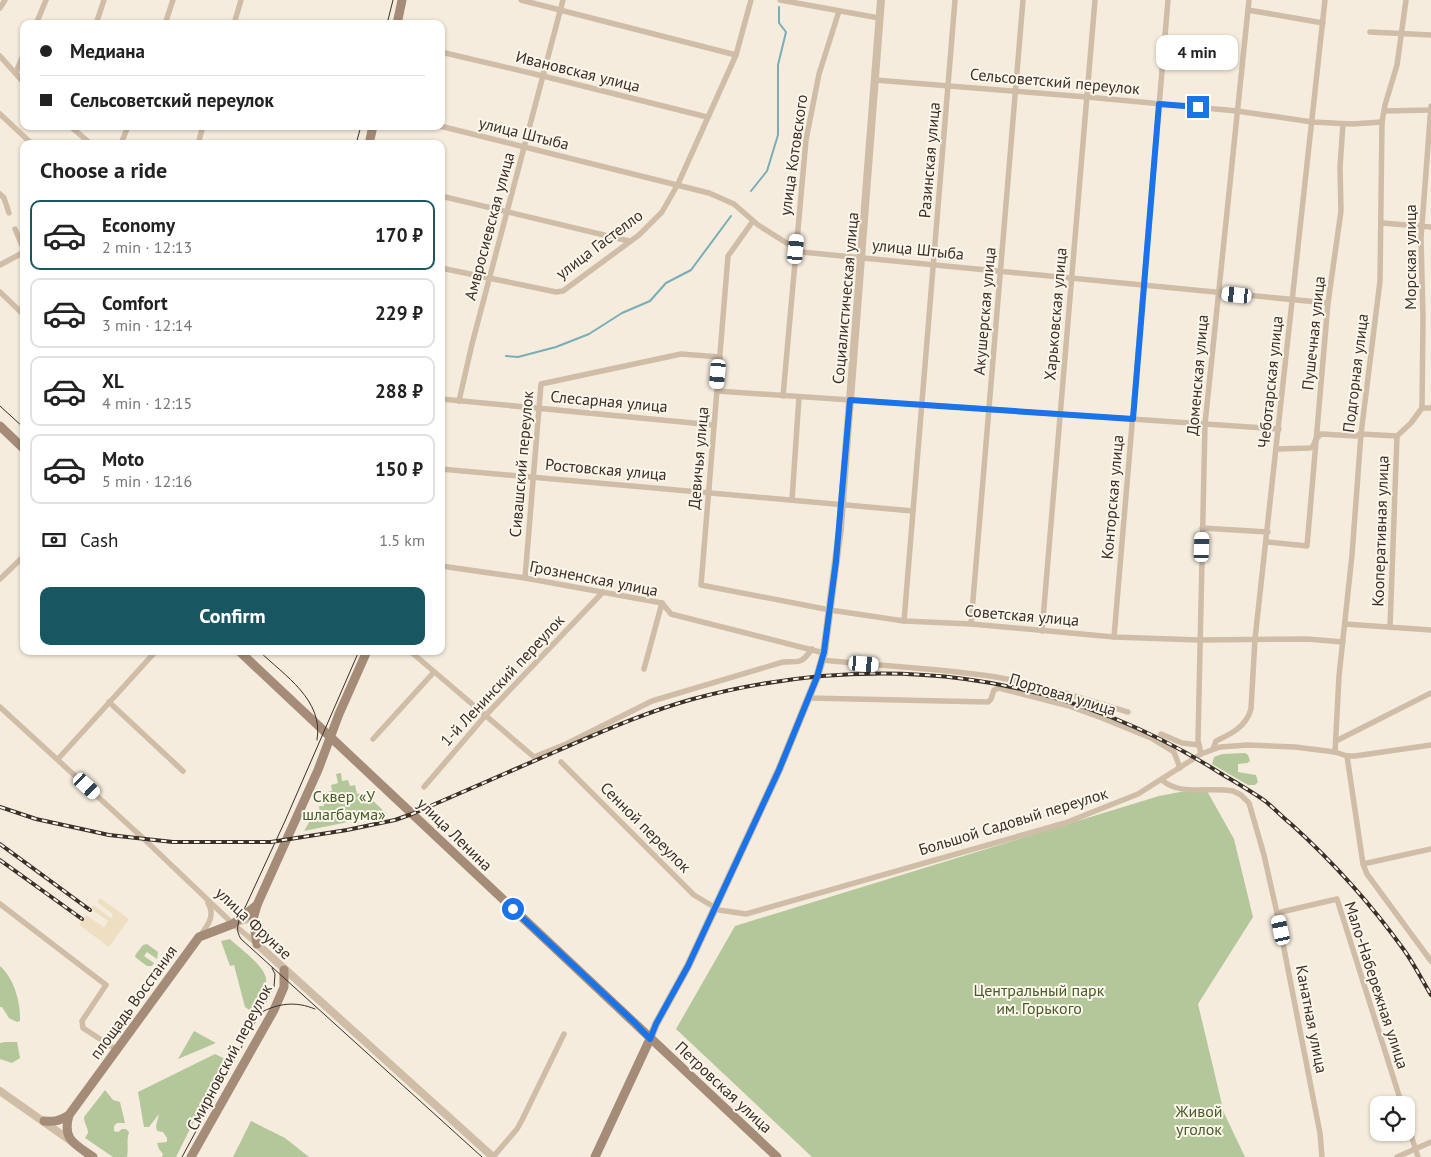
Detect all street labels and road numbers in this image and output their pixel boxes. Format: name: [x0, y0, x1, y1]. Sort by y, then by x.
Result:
street label: Ивановская улица: [514, 46, 642, 96]
street label: Сельсоветский переулок: [969, 64, 1141, 98]
street label: улица Котовского: [775, 93, 811, 217]
street label: Разинская улица: [914, 101, 944, 219]
street label: улица Штыба: [477, 112, 571, 154]
street label: Амвросиевская улица: [460, 150, 518, 302]
street label: Морская улица: [1400, 204, 1420, 310]
street label: улица Гастелло: [552, 205, 646, 283]
street label: Социалистическая улица: [828, 211, 862, 385]
street label: улица Штыба: [871, 234, 965, 264]
street label: Акушерская улица: [968, 246, 1000, 376]
street label: Харьковская улица: [1039, 247, 1071, 381]
street label: Пушечная улица: [1297, 275, 1329, 391]
street label: Подгорная улица: [1338, 312, 1372, 434]
street label: Доменская улица: [1182, 314, 1212, 436]
street label: Чеботарская улица: [1253, 315, 1287, 449]
street label: Слесарная улица: [550, 386, 668, 416]
street label: Сивашский переулок: [505, 390, 537, 538]
street label: Девичья улица: [684, 406, 712, 510]
street label: Конторская улица: [1097, 434, 1127, 560]
street label: Ростовская улица: [544, 454, 668, 484]
street label: Кооперативная улица: [1367, 455, 1393, 607]
street label: Грозненская улица: [528, 556, 660, 600]
street label: Советская улица: [964, 600, 1080, 630]
street label: 1-й Ленинский переулок: [436, 610, 568, 750]
street label: Портовая улица: [1007, 668, 1119, 720]
street label: Сенной переулок: [596, 777, 696, 877]
street label: Большой Садовый переулок: [916, 783, 1110, 859]
street label: улица Ленина: [413, 793, 497, 875]
street label: улица Фрунзе: [212, 883, 296, 963]
street label: Мало-Набережная улица: [1340, 899, 1414, 1071]
street label: площадь Восстания: [85, 941, 181, 1063]
street label: Канатная улица: [1292, 963, 1332, 1075]
street label: Смирновский переулок: [182, 980, 276, 1134]
street label: Петровская улица: [671, 1037, 777, 1137]

